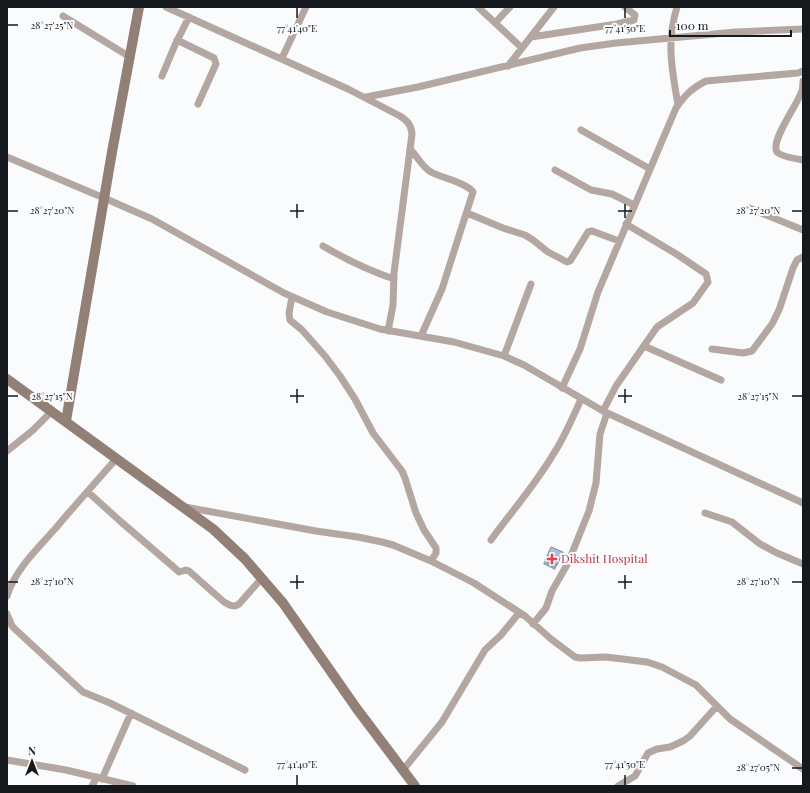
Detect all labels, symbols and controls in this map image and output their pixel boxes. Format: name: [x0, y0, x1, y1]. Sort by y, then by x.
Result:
scale bar: [670, 12, 791, 38]
text: 100 m: [676, 17, 709, 33]
text: 28°27'25"N: [31, 18, 73, 32]
text: 77°41'40"E: [277, 21, 317, 35]
text: 77°41'50"E: [605, 21, 645, 35]
text: 28°27'20"N: [30, 203, 74, 217]
text: 28°27'20"N: [736, 203, 780, 217]
text: 28°27'15"N: [31, 389, 73, 403]
text: 28°27'15"N: [737, 389, 779, 403]
place label: Dikshit Hospital: [561, 550, 648, 566]
marker: Dikshit Hospital: [546, 553, 558, 565]
text: 28°27'10"N: [30, 574, 74, 588]
text: 28°27'10"N: [736, 574, 780, 588]
north arrow: [12, 741, 52, 781]
text: N: [28, 743, 36, 758]
text: 77°41'40"E: [277, 757, 317, 771]
text: 77°41'50"E: [605, 757, 645, 771]
text: 28°27'05"N: [736, 760, 780, 774]

